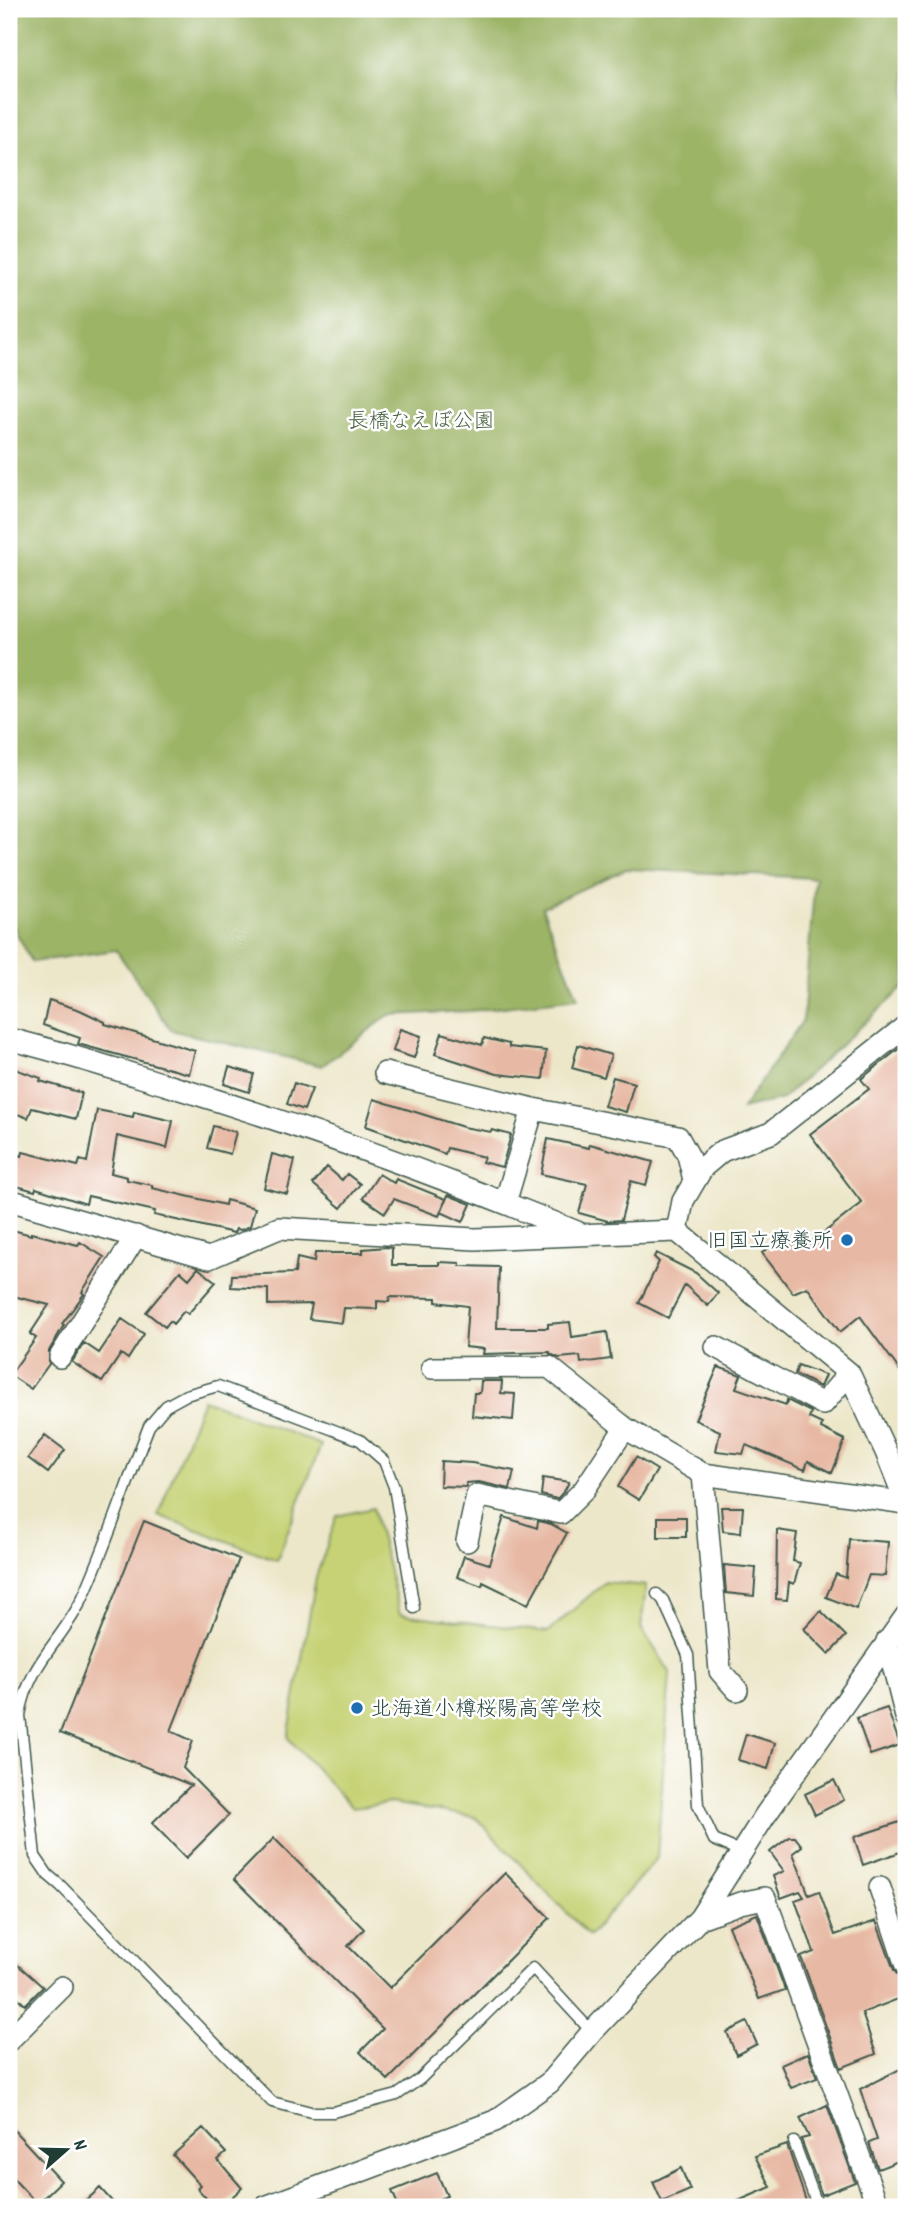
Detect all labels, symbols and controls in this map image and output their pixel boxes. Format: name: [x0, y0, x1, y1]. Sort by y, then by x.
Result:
park label: 長橋なえぼ公園: [348, 408, 495, 438]
place label: 旧国立療養所: [707, 1228, 833, 1258]
marker: 旧国立療養所: [839, 1232, 855, 1248]
place label: 北海道小樽桜陽高等学校: [371, 1696, 602, 1726]
marker: 北海道小樽桜陽高等学校: [349, 1700, 365, 1716]
north arrow: [32, 2114, 102, 2184]
text: N: [64, 2136, 93, 2154]

